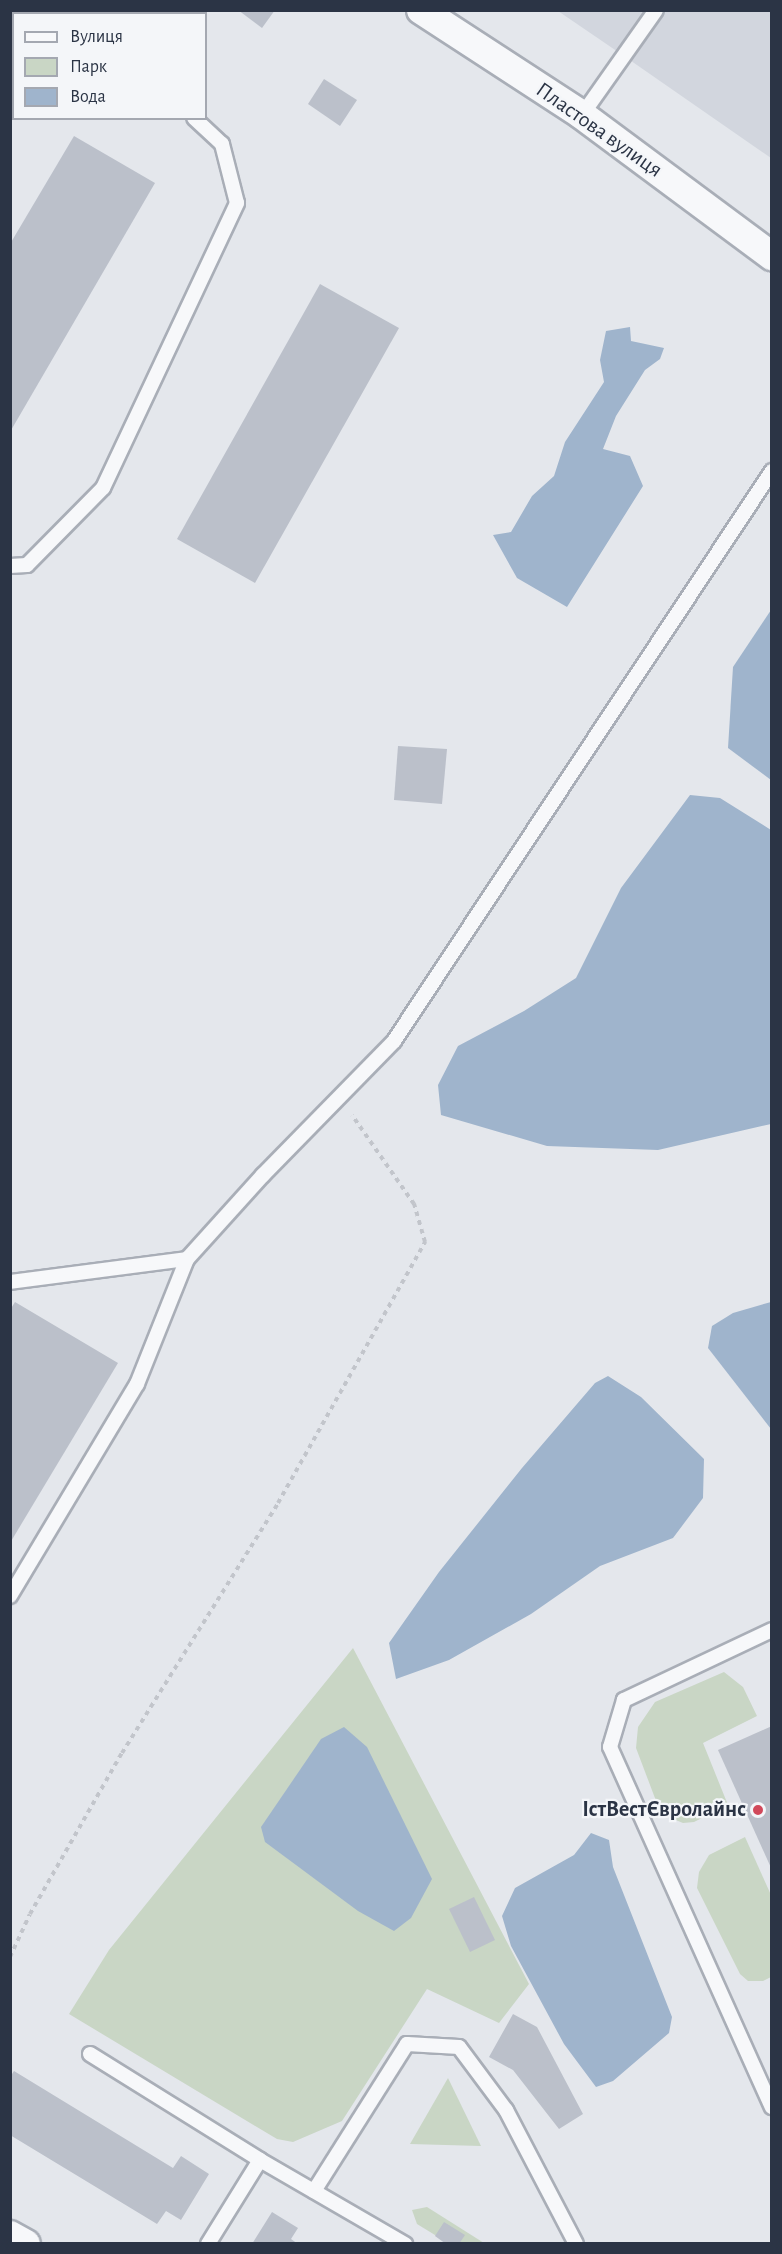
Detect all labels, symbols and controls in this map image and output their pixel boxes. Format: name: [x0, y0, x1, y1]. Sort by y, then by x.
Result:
legend: [12, 12, 207, 120]
text: Вулиця: [70, 28, 123, 46]
text: Парк: [70, 58, 107, 76]
street label: Пластова вулиця: [531, 77, 667, 183]
text: Вода: [70, 88, 106, 106]
place label: ІстВестЄвролайнс: [582, 1797, 746, 1823]
marker: ІстВестЄвролайнс: [751, 1803, 765, 1817]

